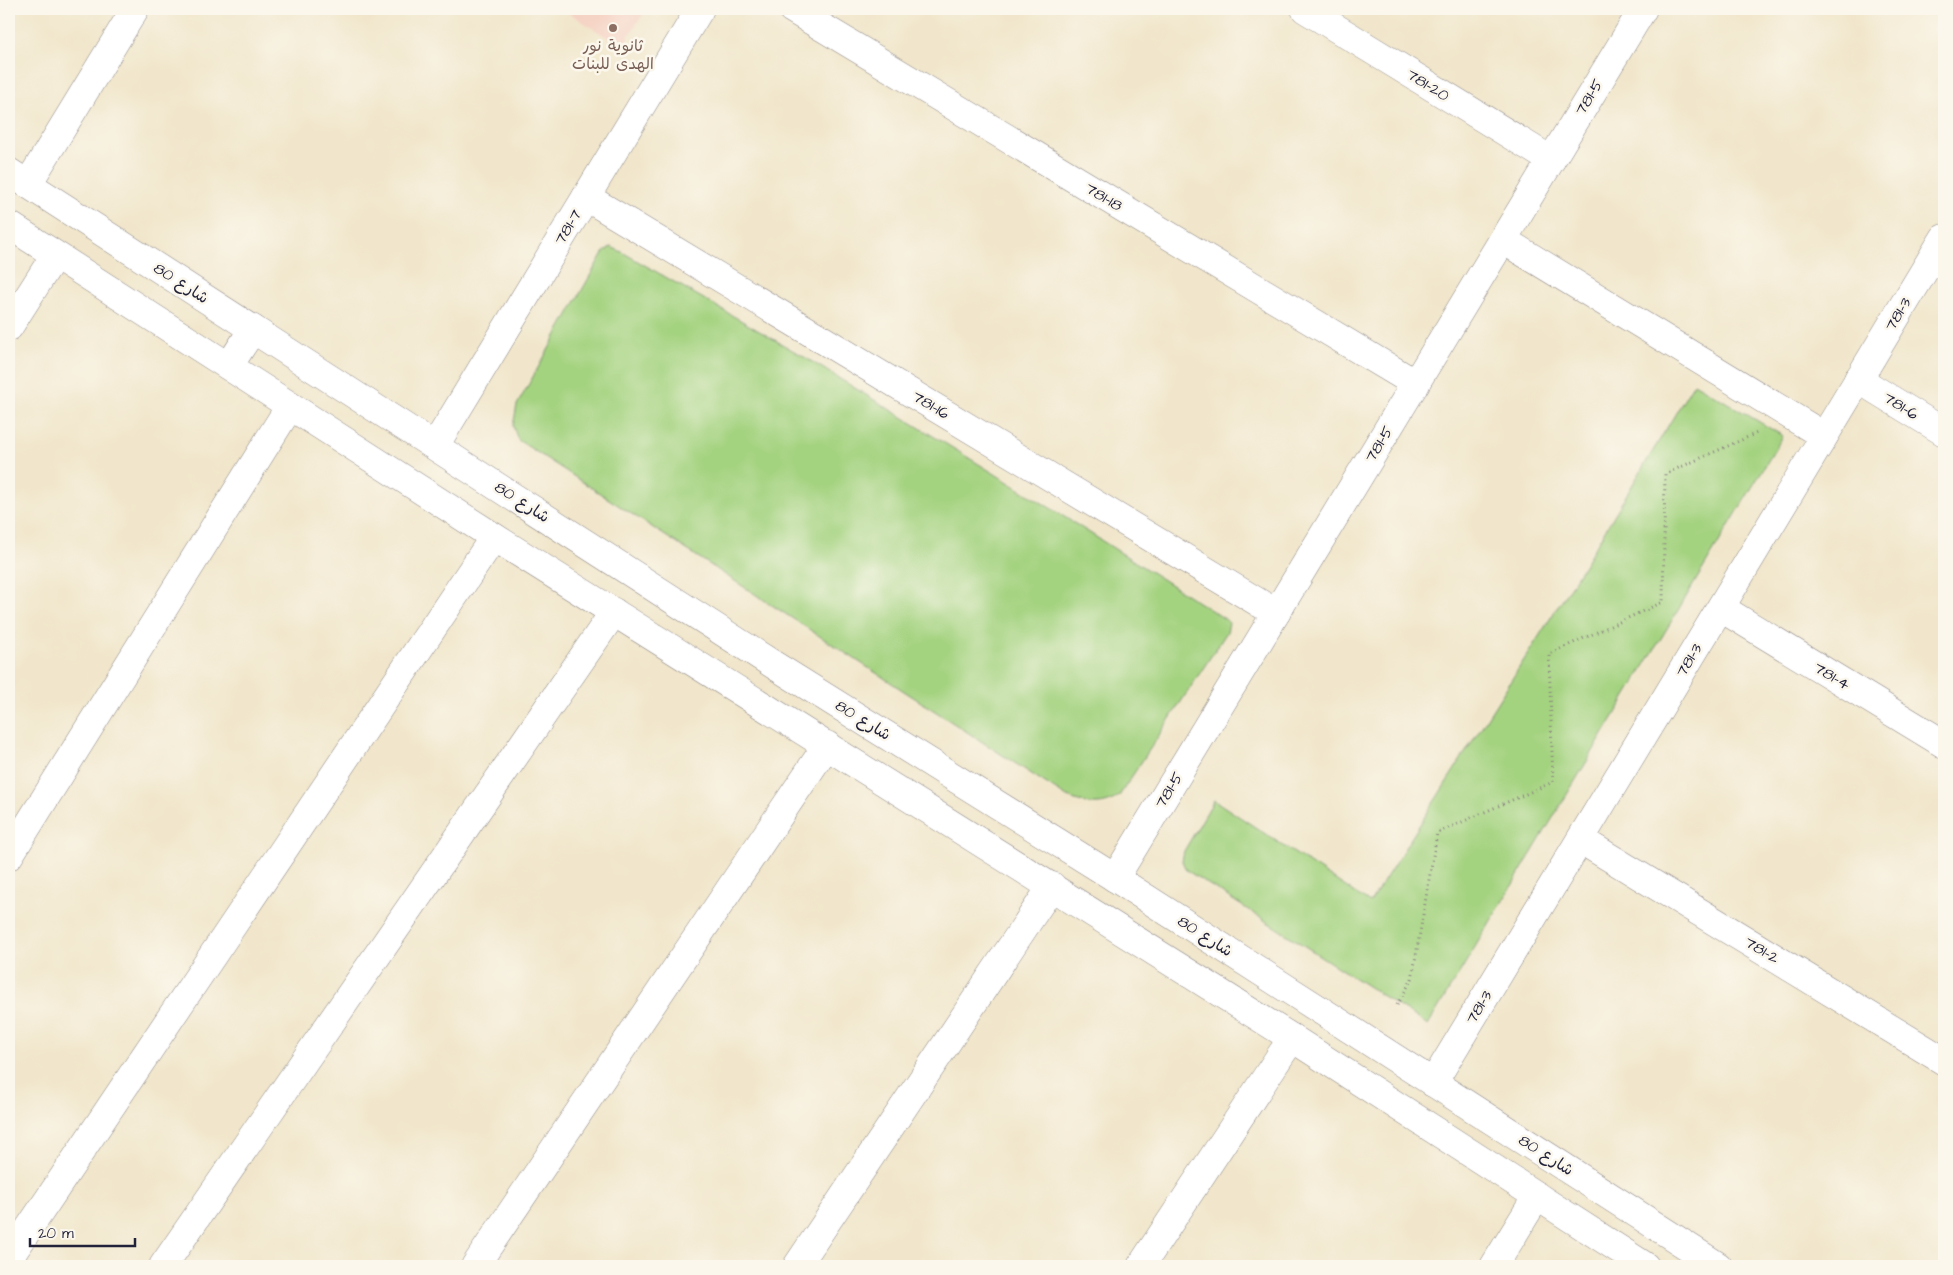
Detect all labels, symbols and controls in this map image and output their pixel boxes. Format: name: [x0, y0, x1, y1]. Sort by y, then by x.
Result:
marker: ثانوية نور الهدى للبنات: [607, 22, 619, 34]
place label: ثانوية نور الهدى للبنات: [572, 35, 654, 75]
street label: 781-20: [1402, 63, 1454, 107]
street label: 781-5: [1570, 74, 1609, 119]
street label: 781-18: [1081, 177, 1127, 217]
street label: 781-7: [549, 205, 587, 249]
street label: شارع 80: [149, 257, 213, 309]
street label: 781-3: [1879, 293, 1917, 335]
street label: 781-16: [908, 385, 954, 425]
street label: 781-6: [1879, 387, 1923, 425]
street label: 781-5: [1360, 421, 1399, 466]
street label: شارع 80: [490, 476, 554, 528]
street label: 781-3: [1670, 639, 1708, 681]
street label: 781-4: [1810, 657, 1854, 695]
street label: شارع 80: [831, 694, 895, 746]
street label: 781-5: [1150, 767, 1189, 812]
street label: شارع 80: [1173, 910, 1237, 962]
street label: 781-2: [1741, 931, 1783, 969]
street label: 781-3: [1460, 986, 1498, 1028]
street label: شارع 80: [1514, 1129, 1578, 1181]
scale bar: [30, 1215, 135, 1247]
text: 20 m: [38, 1223, 74, 1244]

